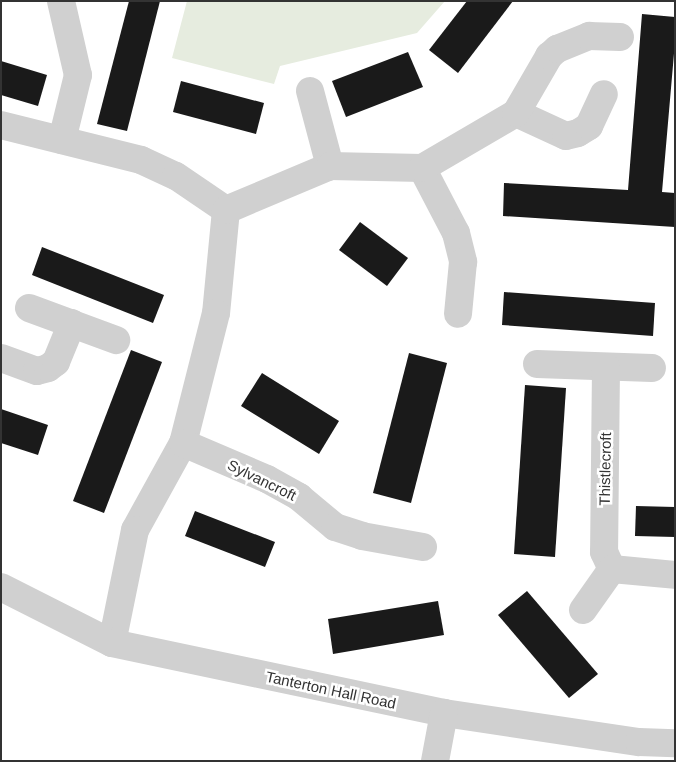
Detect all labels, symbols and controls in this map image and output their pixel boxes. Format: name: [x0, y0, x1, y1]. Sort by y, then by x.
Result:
street label: Thistlecroft: [595, 432, 615, 506]
street label: Sylvancroft: [225, 456, 299, 504]
street label: Tanterton Hall Road: [264, 667, 398, 713]

